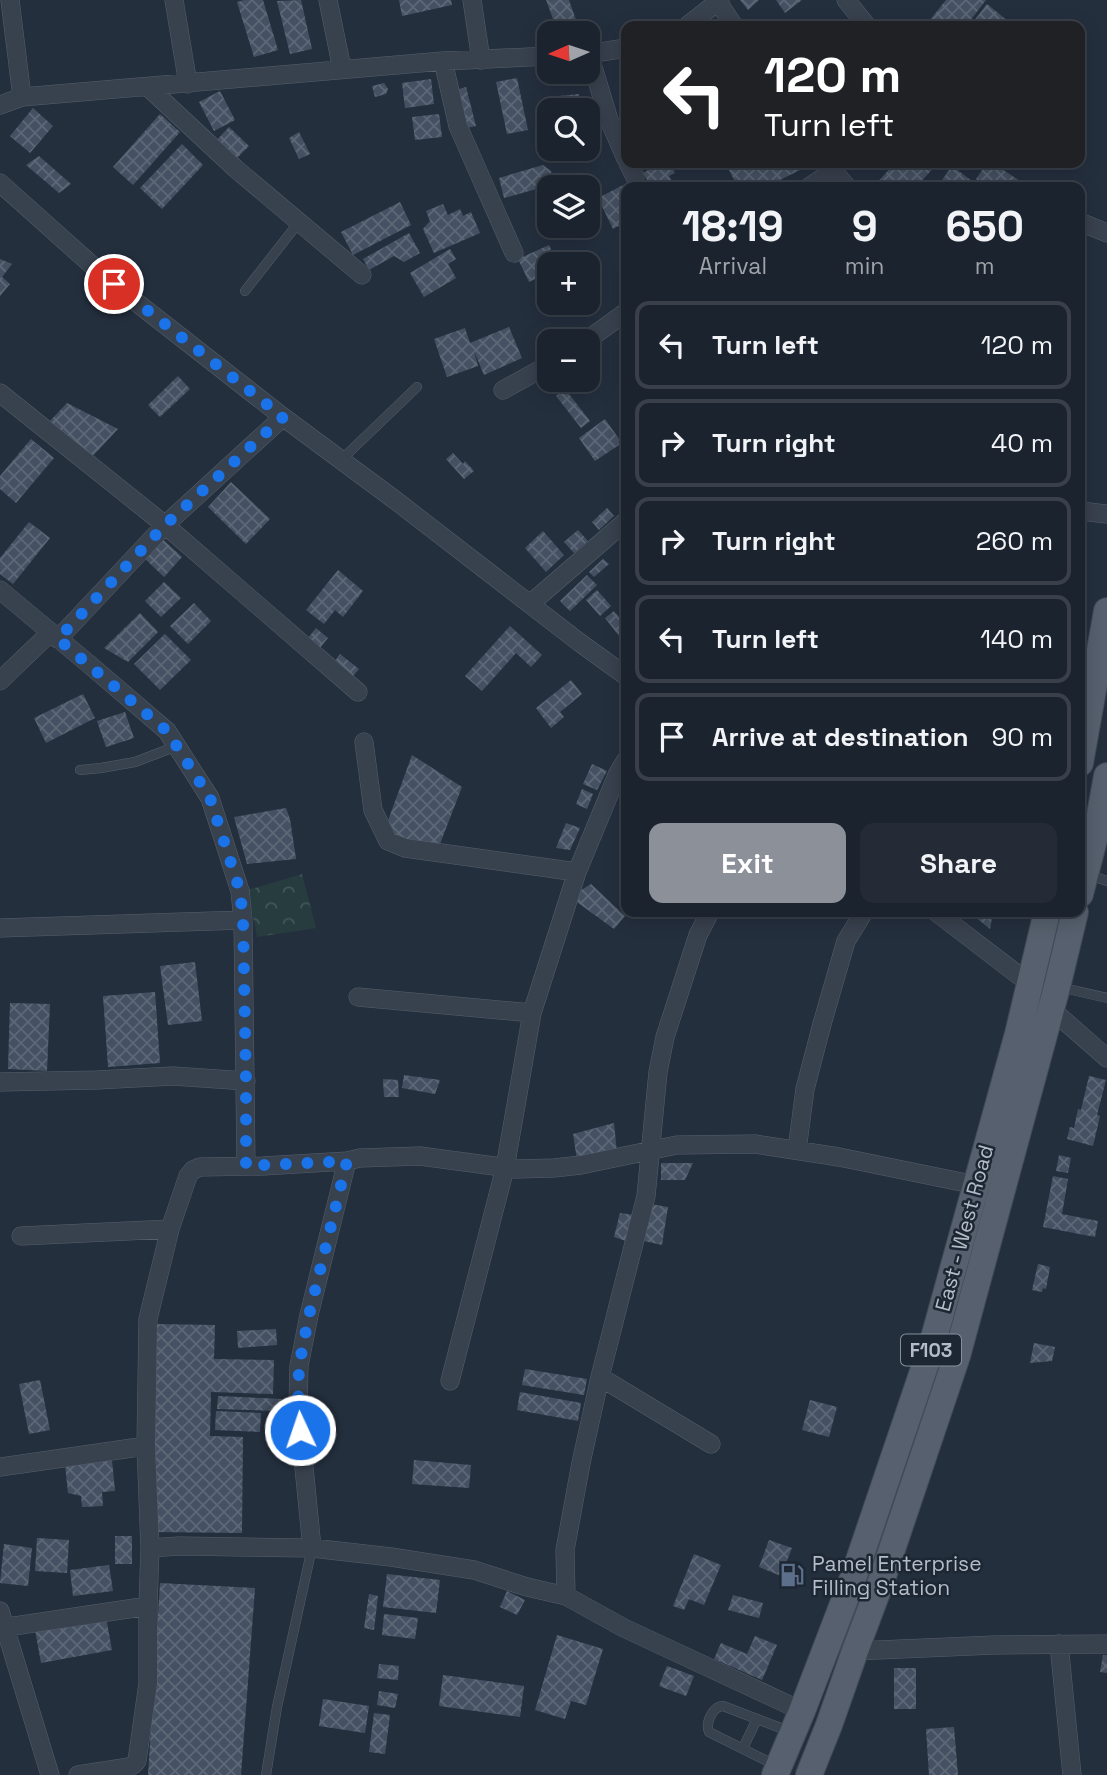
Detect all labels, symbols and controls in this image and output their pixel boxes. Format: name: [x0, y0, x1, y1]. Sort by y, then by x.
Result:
north arrow: [537, 21, 600, 84]
map controls: [537, 21, 600, 392]
text: 120 m: [764, 44, 901, 106]
icon: left: [649, 49, 740, 140]
button: search: [537, 98, 600, 161]
text: Turn left: [764, 105, 894, 145]
button: layers: [537, 175, 600, 238]
text: 18:19: [682, 200, 784, 253]
text: 9: [852, 200, 878, 253]
text: 650: [945, 200, 1024, 253]
text: Arrival: [699, 251, 767, 281]
text: min: [845, 251, 884, 281]
text: m: [975, 251, 995, 281]
button: +: [537, 252, 600, 315]
pin: [84, 254, 144, 314]
icon: arrive: [95, 265, 133, 303]
icon: left: [653, 326, 691, 364]
text: Turn left: [712, 328, 819, 362]
text: 120 m: [981, 328, 1053, 362]
button: −: [537, 329, 600, 392]
icon: right: [653, 424, 691, 462]
text: Turn right: [712, 426, 836, 460]
text: 40 m: [991, 426, 1053, 460]
icon: right: [653, 522, 691, 560]
text: Turn right: [712, 524, 836, 558]
text: 260 m: [976, 524, 1053, 558]
icon: left: [653, 620, 691, 658]
text: Turn left: [712, 622, 819, 656]
text: 140 m: [980, 622, 1053, 656]
icon: arrive: [653, 718, 691, 756]
text: Arrive at destination: [712, 720, 969, 754]
text: 90 m: [991, 720, 1053, 754]
button: Exit: [649, 823, 846, 903]
button: Share: [860, 823, 1057, 903]
street label: East - West Road: [929, 1142, 999, 1314]
road number: F103: [901, 1334, 961, 1366]
position arrow: [263, 1393, 337, 1467]
place label: Pamel Enterprise Filling Station: [812, 1550, 982, 1601]
fuel station icon: Pamel Enterprise Filling Station: [778, 1561, 806, 1589]

